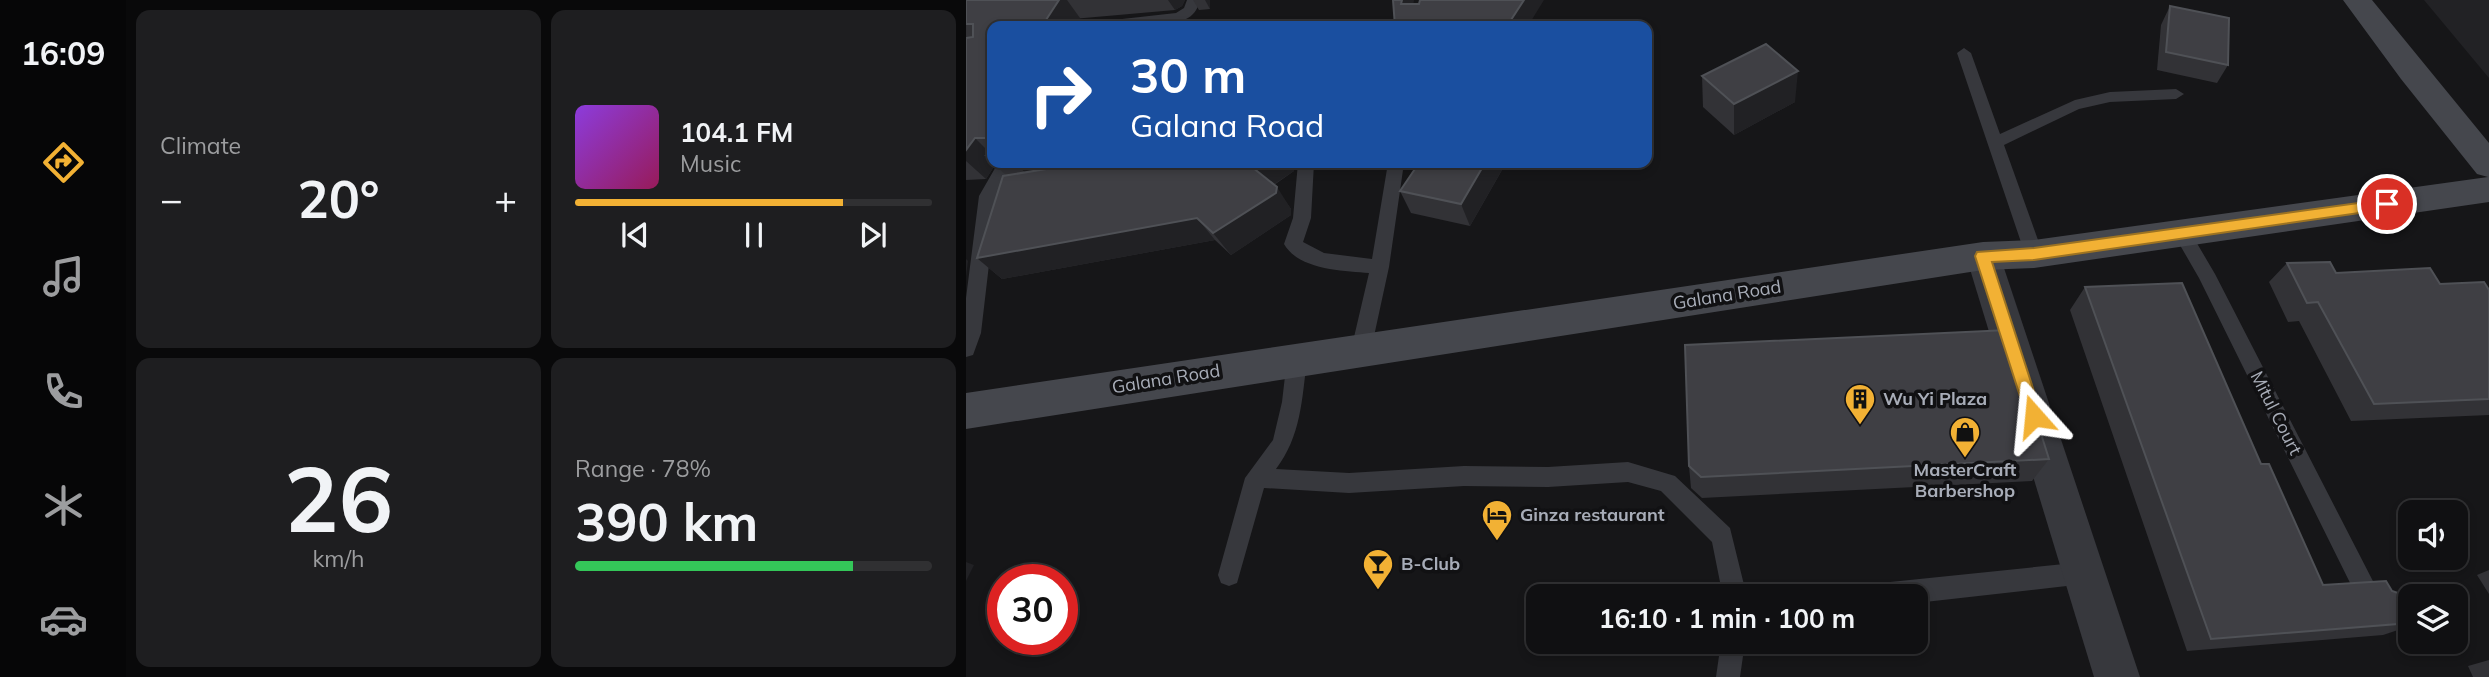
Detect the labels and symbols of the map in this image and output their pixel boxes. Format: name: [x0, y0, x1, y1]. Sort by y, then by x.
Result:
pin: [2357, 174, 2417, 234]
street label: Galana Road: [1671, 275, 1783, 314]
street label: Galana Road: [1110, 359, 1222, 398]
street label: Mitul Court: [2246, 367, 2307, 459]
position arrow: [1997, 379, 2071, 453]
building icon: Wu Yi Plaza: [1843, 382, 1877, 426]
place label: Wu Yi Plaza: [1883, 387, 1987, 410]
shop icon: MasterCraft Barbershop: [1948, 415, 1982, 459]
place label: MasterCraft Barbershop: [1914, 458, 2017, 502]
hotel icon: Ginza restaurant: [1480, 498, 1514, 542]
place label: Ginza restaurant: [1520, 503, 1665, 526]
bar icon: B-Club: [1361, 547, 1395, 591]
place label: B-Club: [1401, 552, 1460, 575]
speed limit sign: 30: [987, 564, 1078, 655]

